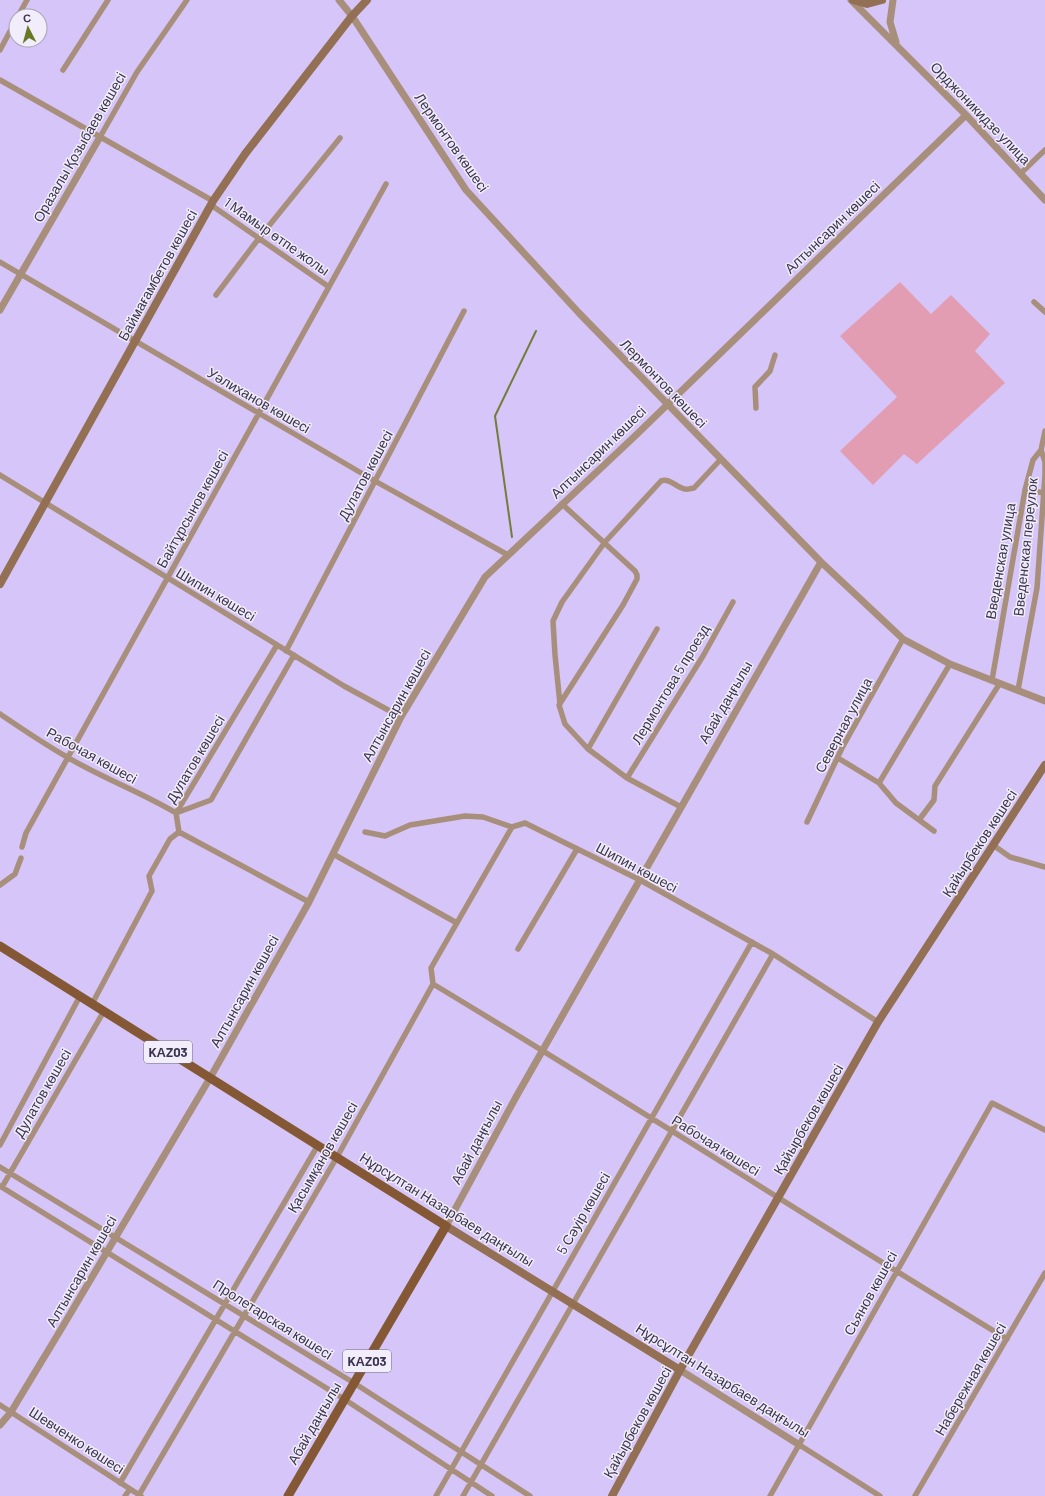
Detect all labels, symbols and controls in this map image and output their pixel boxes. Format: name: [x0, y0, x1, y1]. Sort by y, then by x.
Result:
north arrow: [8, 8, 48, 48]
text: С: [22, 11, 32, 24]
street label: Орджоникидзе улица: [927, 58, 1035, 168]
street label: Оразалы Қозыбаев көшесі: [29, 69, 129, 225]
street label: Лермонтов көшесі: [411, 89, 493, 195]
street label: Алтынсарин көшесі: [781, 177, 883, 277]
street label: 1 Мамыр өтпе жолы: [221, 193, 333, 279]
street label: Баймағамбетов көшесі: [114, 207, 200, 343]
street label: Лермонтов көшесі: [617, 335, 711, 431]
street label: Уәлиханов көшесі: [204, 364, 314, 436]
street label: Алтынсарин көшесі: [547, 402, 649, 502]
street label: Дулатов көшесі: [334, 427, 396, 523]
street label: Байтұрсынов көшесі: [153, 447, 231, 571]
street label: Введенская переулок: [1009, 476, 1041, 617]
street label: Введенская улица: [981, 501, 1019, 621]
street label: Шипин көшесі: [173, 564, 259, 624]
street label: Лермонтова 5 проезд: [628, 621, 712, 747]
street label: Алтынсарин көшесі: [358, 646, 434, 764]
street label: Абай даңғылы: [695, 658, 755, 746]
street label: Северная улица: [811, 674, 875, 775]
street label: Дулатов көшесі: [162, 712, 228, 806]
street label: Рабочая көшесі: [44, 723, 140, 787]
street label: Қайырбеков көшесі: [938, 786, 1020, 900]
street label: Шипин көшесі: [593, 838, 681, 896]
street label: Алтынсарин көшесі: [206, 932, 282, 1050]
road number: KАZ03: [144, 1041, 192, 1063]
street label: Дулатов көшесі: [10, 1046, 74, 1140]
street label: Қайырбеков көшесі: [769, 1061, 847, 1177]
street label: Абай даңғылы: [447, 1097, 505, 1187]
street label: Қасымқанов көшесі: [283, 1098, 361, 1216]
street label: Рабочая көшесі: [669, 1111, 763, 1179]
street label: Нұрсұлтан Назарбаев даңғылы: [357, 1148, 537, 1270]
street label: 5 Сәуір көшесі: [553, 1169, 613, 1257]
street label: Алтынсарин көшесі: [42, 1212, 120, 1330]
street label: Сьянов көшесі: [840, 1248, 900, 1338]
street label: Пролетарская көшесі: [210, 1275, 336, 1363]
street label: Нұрсұлтан Назарбаев даңғылы: [633, 1319, 813, 1441]
street label: Набережная көшесі: [931, 1320, 1009, 1438]
road number: KАZ03: [343, 1350, 391, 1372]
street label: Қайырбеков көшесі: [599, 1363, 675, 1481]
street label: Абай даңғылы: [284, 1379, 344, 1467]
street label: Шевченко көшесі: [26, 1403, 128, 1477]

